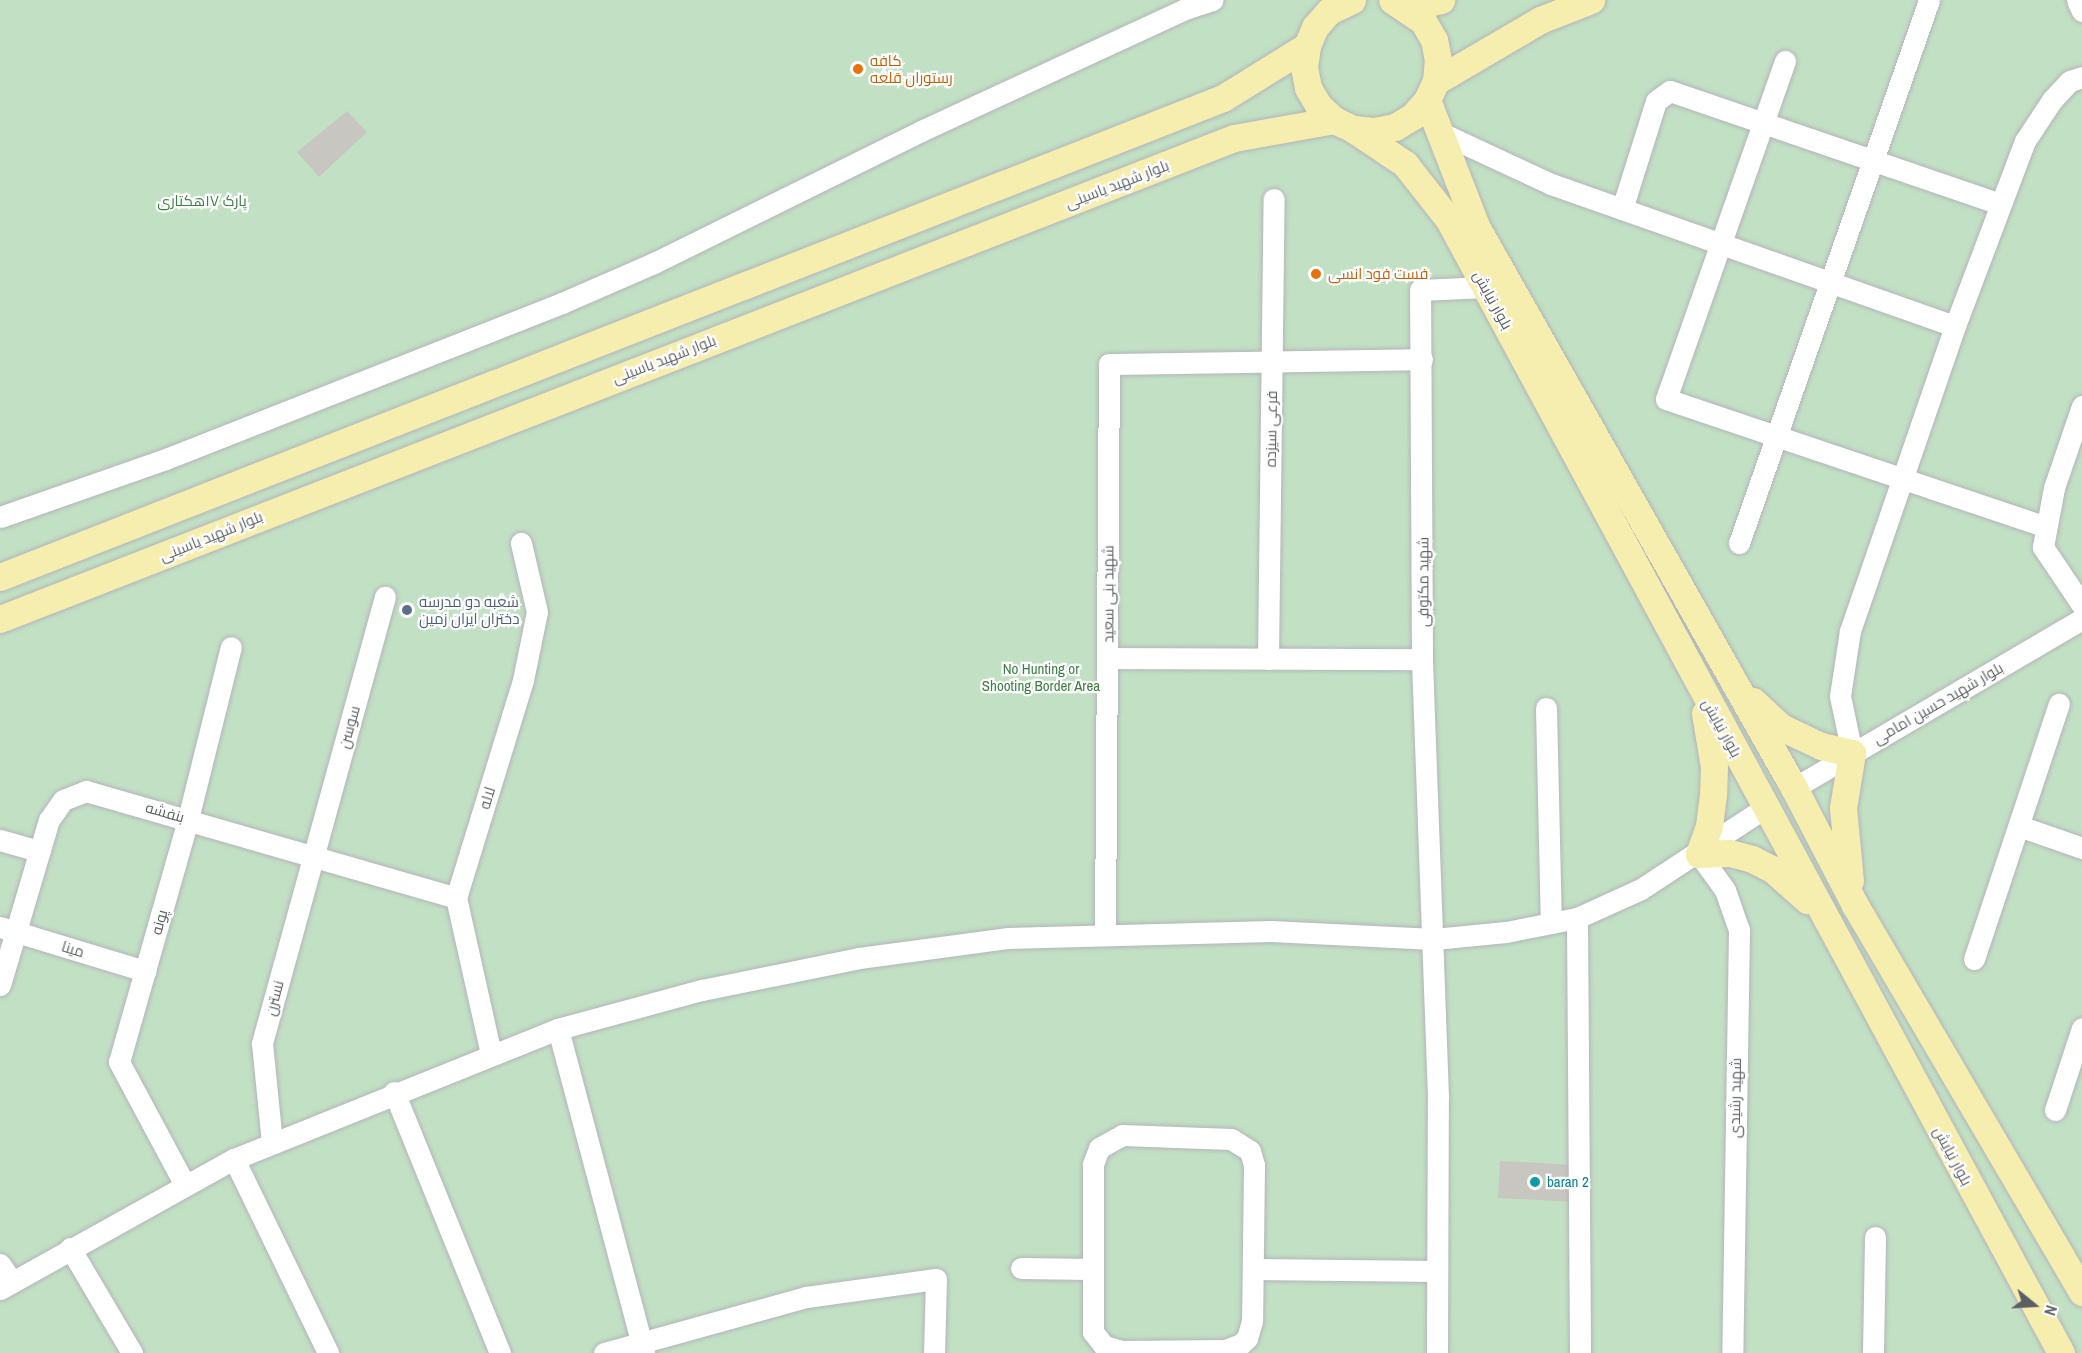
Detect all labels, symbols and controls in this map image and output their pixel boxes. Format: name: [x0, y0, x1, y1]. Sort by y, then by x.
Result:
place label: کافه رستوران قلعه: [870, 51, 953, 86]
marker: کافه رستوران قلعه: [851, 62, 865, 76]
street label: بلوار شهید یاسینی: [1063, 156, 1171, 212]
park label: پارک ۱۷هکتاری: [157, 192, 247, 210]
place label: فست فود انسی: [1328, 265, 1428, 283]
marker: فست فود انسی: [1309, 267, 1323, 281]
street label: بلوار نیایش: [1470, 268, 1516, 332]
street label: بلوار شهید یاسینی: [610, 331, 718, 387]
street label: فرعی سیزده: [1261, 391, 1281, 467]
street label: بلوار شهید یاسینی: [157, 507, 265, 565]
street label: شهید مکتوفی: [1414, 537, 1432, 627]
street label: شهید بنی سعید: [1099, 545, 1117, 643]
place label: شعبه دو مدرسه دختران ایران زمین: [419, 592, 519, 627]
marker: شعبه دو مدرسه دختران ایران زمین: [400, 603, 414, 617]
street label: بلوار شهید حسین امامی: [1870, 658, 2006, 748]
park label: No Hunting or Shooting Border Area: [982, 659, 1100, 694]
street label: بلوار نیایش: [1699, 696, 1745, 760]
street label: سوسن: [334, 704, 364, 750]
street label: لاله: [475, 785, 499, 811]
street label: بنفشه: [144, 798, 186, 826]
street label: پونه: [147, 907, 171, 937]
street label: مینا: [59, 937, 87, 961]
street label: نسترن: [261, 978, 287, 1018]
street label: شهید رشیدی: [1725, 1058, 1745, 1138]
street label: بلوار نیایش: [1930, 1123, 1976, 1189]
place label: baran 2: [1547, 1173, 1589, 1191]
marker: baran 2: [1528, 1175, 1542, 1189]
north arrow: [2004, 1275, 2064, 1335]
text: N: [2039, 1303, 2063, 1318]

